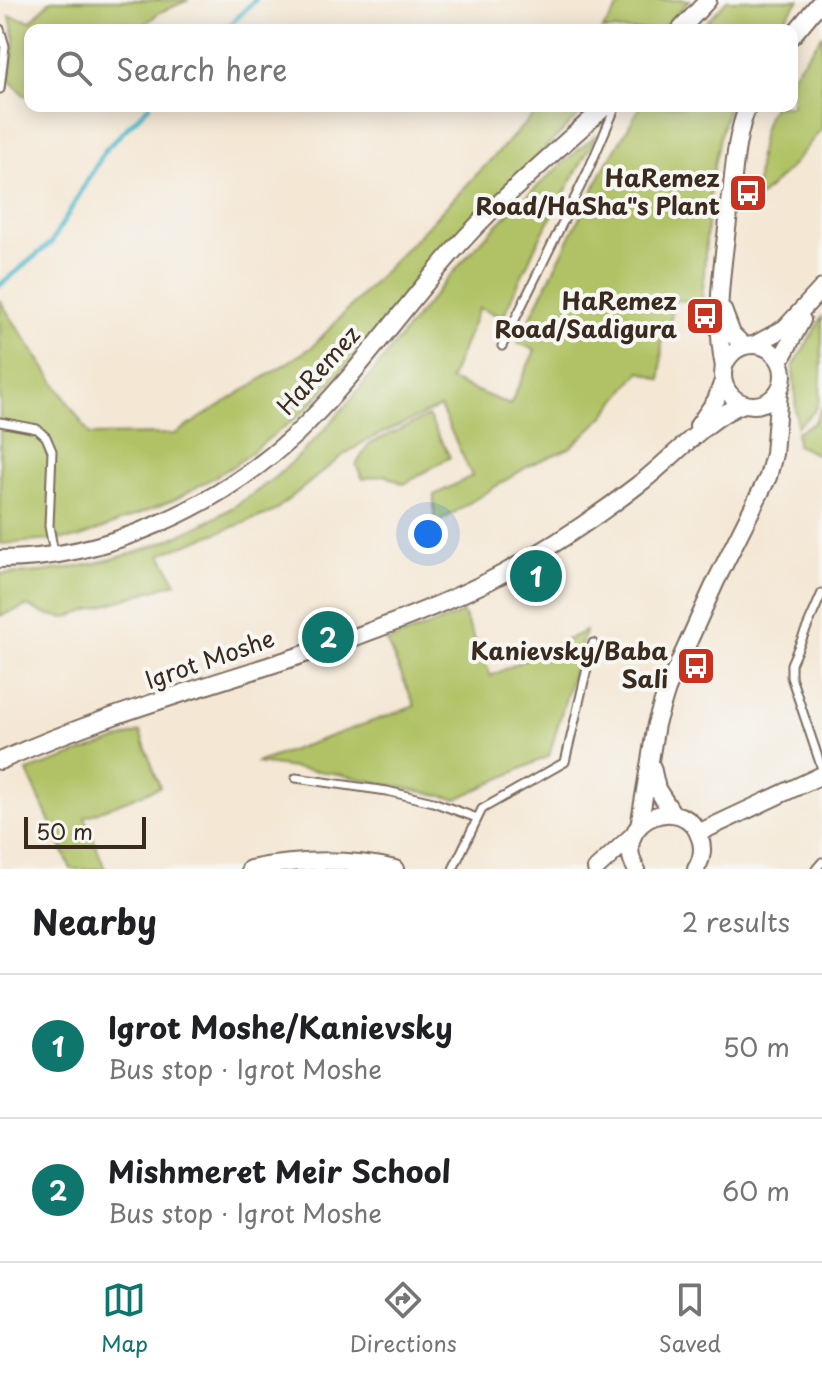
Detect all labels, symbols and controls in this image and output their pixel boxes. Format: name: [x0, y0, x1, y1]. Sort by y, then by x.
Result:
search box: [24, 24, 798, 112]
icon: search: [52, 46, 96, 90]
text: Search here: [116, 46, 288, 91]
place label: HaRemez Road/HaSha"s Plant: [476, 159, 720, 223]
bus stop icon: HaRemez Road/HaSha"s Plant: [727, 172, 769, 214]
place label: HaRemez Road/Sadigura: [495, 282, 678, 346]
bus stop icon: HaRemez Road/Sadigura: [684, 295, 726, 337]
street label: HaRemez: [268, 317, 367, 422]
your location: [408, 514, 448, 554]
pin: 1: [510, 546, 562, 606]
pin: 2: [302, 607, 354, 667]
street label: Igrot Moshe: [140, 619, 279, 697]
place label: Kanievsky/Baba Sali: [471, 632, 668, 696]
bus stop icon: Kanievsky/Baba Sali: [675, 645, 717, 687]
scale bar: [24, 813, 146, 849]
text: 50 m: [36, 814, 93, 847]
text: Nearby: [32, 895, 157, 947]
text: 2 results: [682, 902, 790, 941]
text: Igrot Moshe/Kanievsky: [108, 1004, 453, 1049]
text: 1: [52, 1027, 64, 1066]
text: 50 m: [723, 1027, 790, 1066]
text: Bus stop · Igrot Moshe: [108, 1049, 382, 1088]
text: Mishmeret Meir School: [108, 1148, 451, 1193]
text: 2: [49, 1171, 67, 1210]
text: 60 m: [722, 1171, 790, 1210]
text: Bus stop · Igrot Moshe: [108, 1193, 382, 1232]
tab: Map: [101, 1278, 148, 1359]
tab: Directions: [350, 1278, 457, 1359]
tab: Saved: [659, 1278, 721, 1359]

